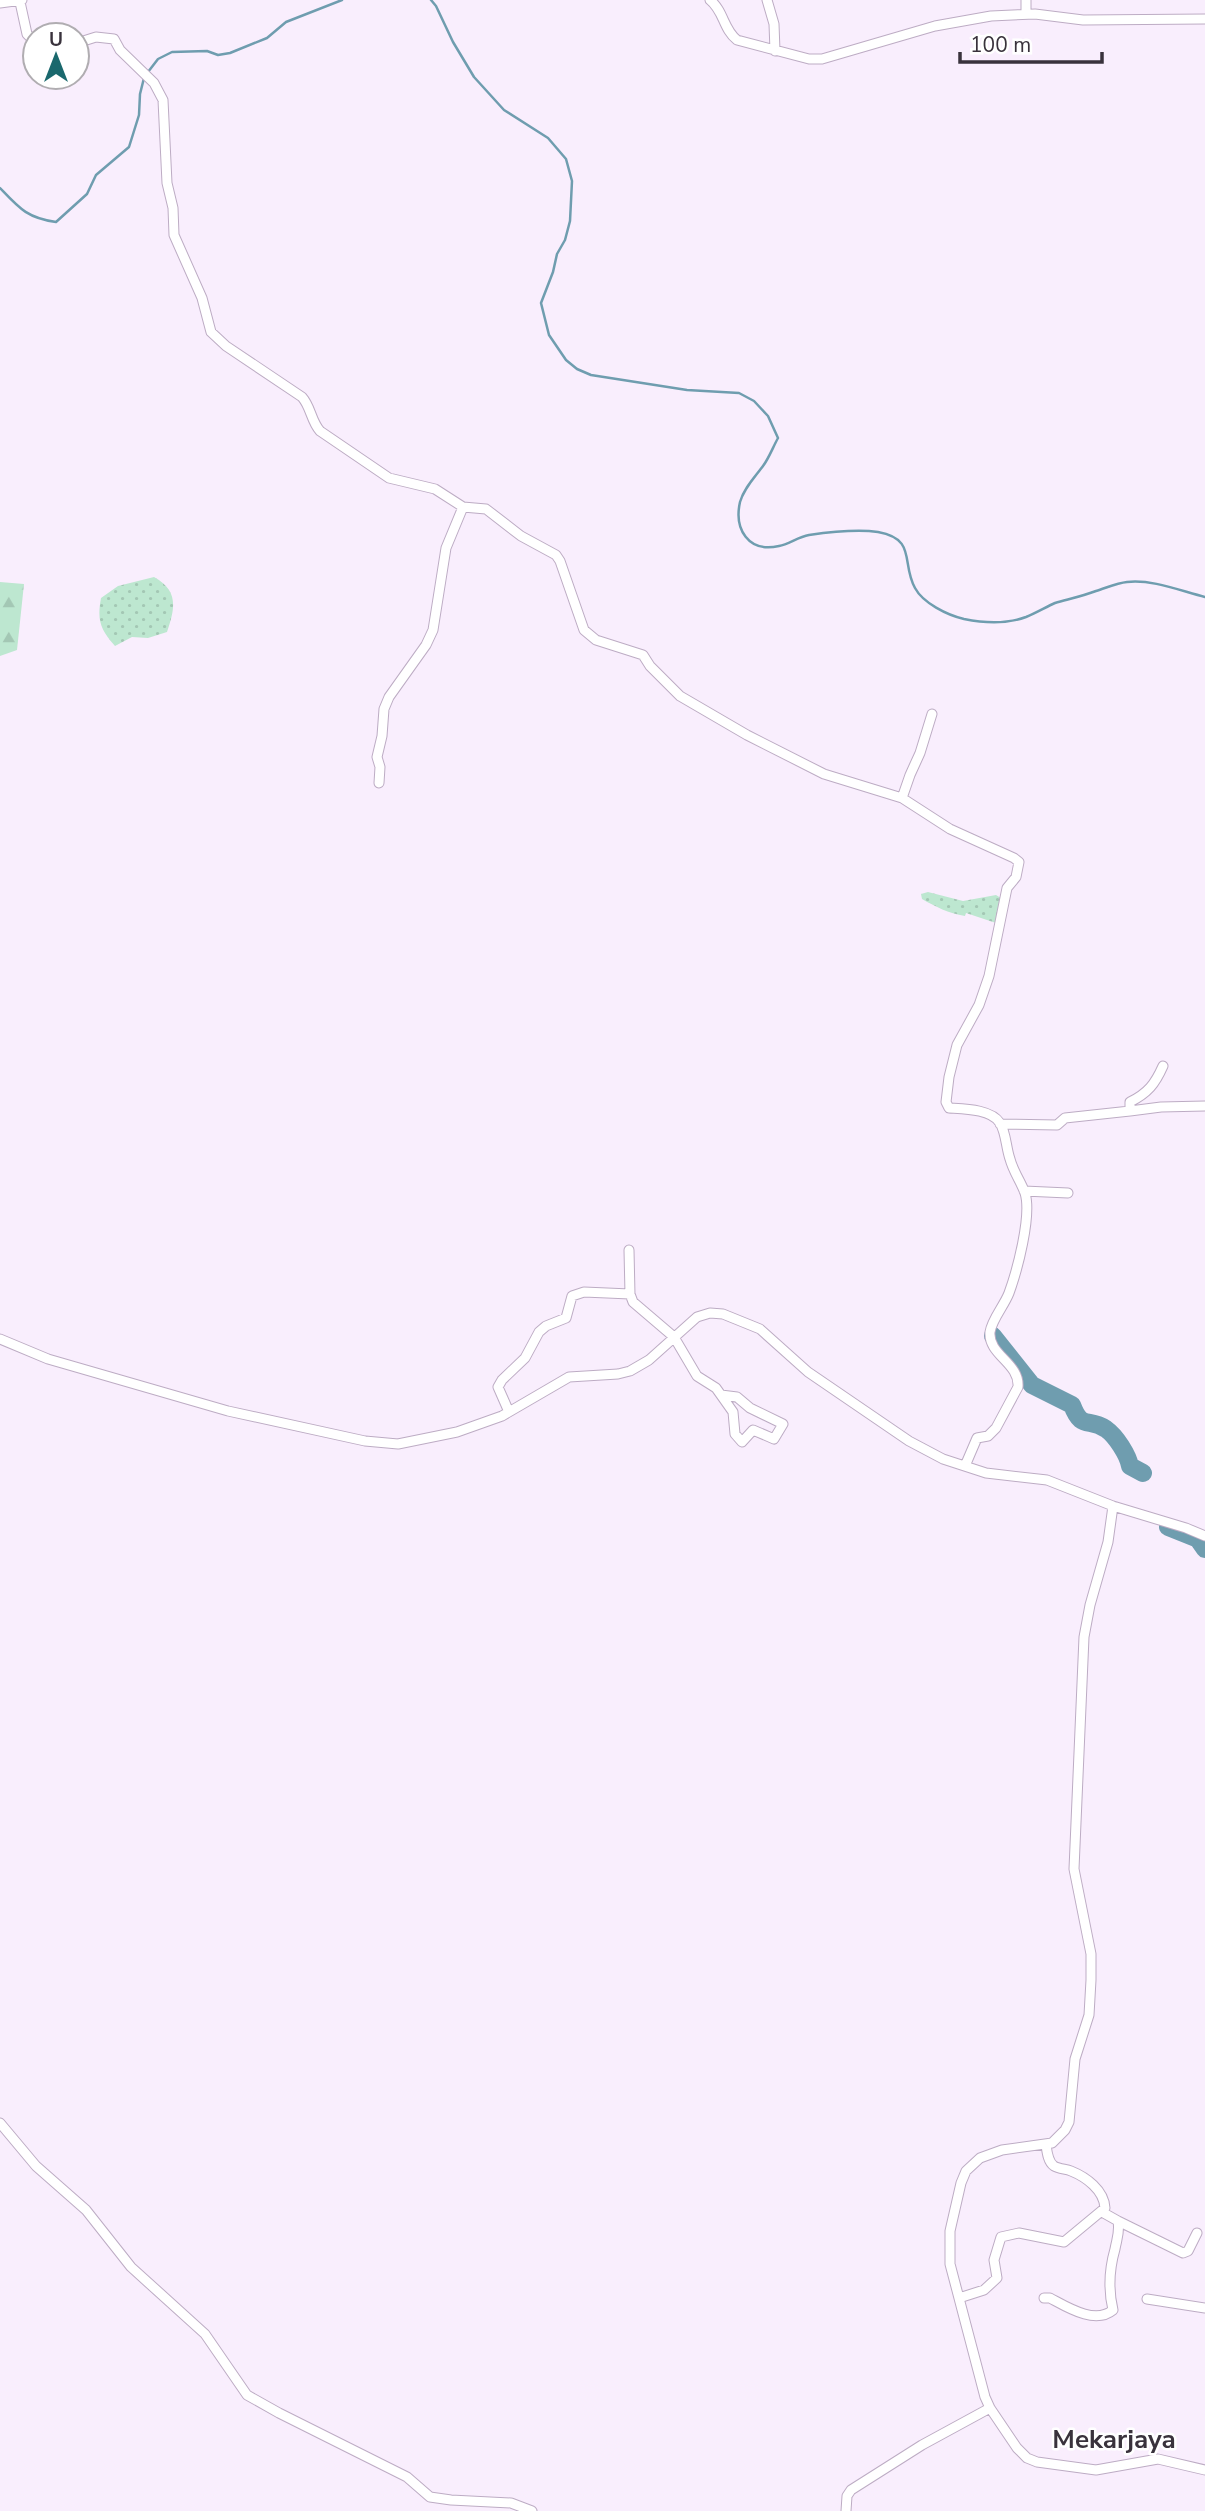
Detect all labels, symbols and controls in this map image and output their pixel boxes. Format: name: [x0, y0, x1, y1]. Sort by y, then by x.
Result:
north arrow: [21, 21, 91, 91]
scale bar: [960, 21, 1102, 65]
text: U: [49, 27, 63, 53]
text: 100 m: [970, 31, 1031, 59]
district label: Mekarjaya: [1052, 2422, 1176, 2457]

